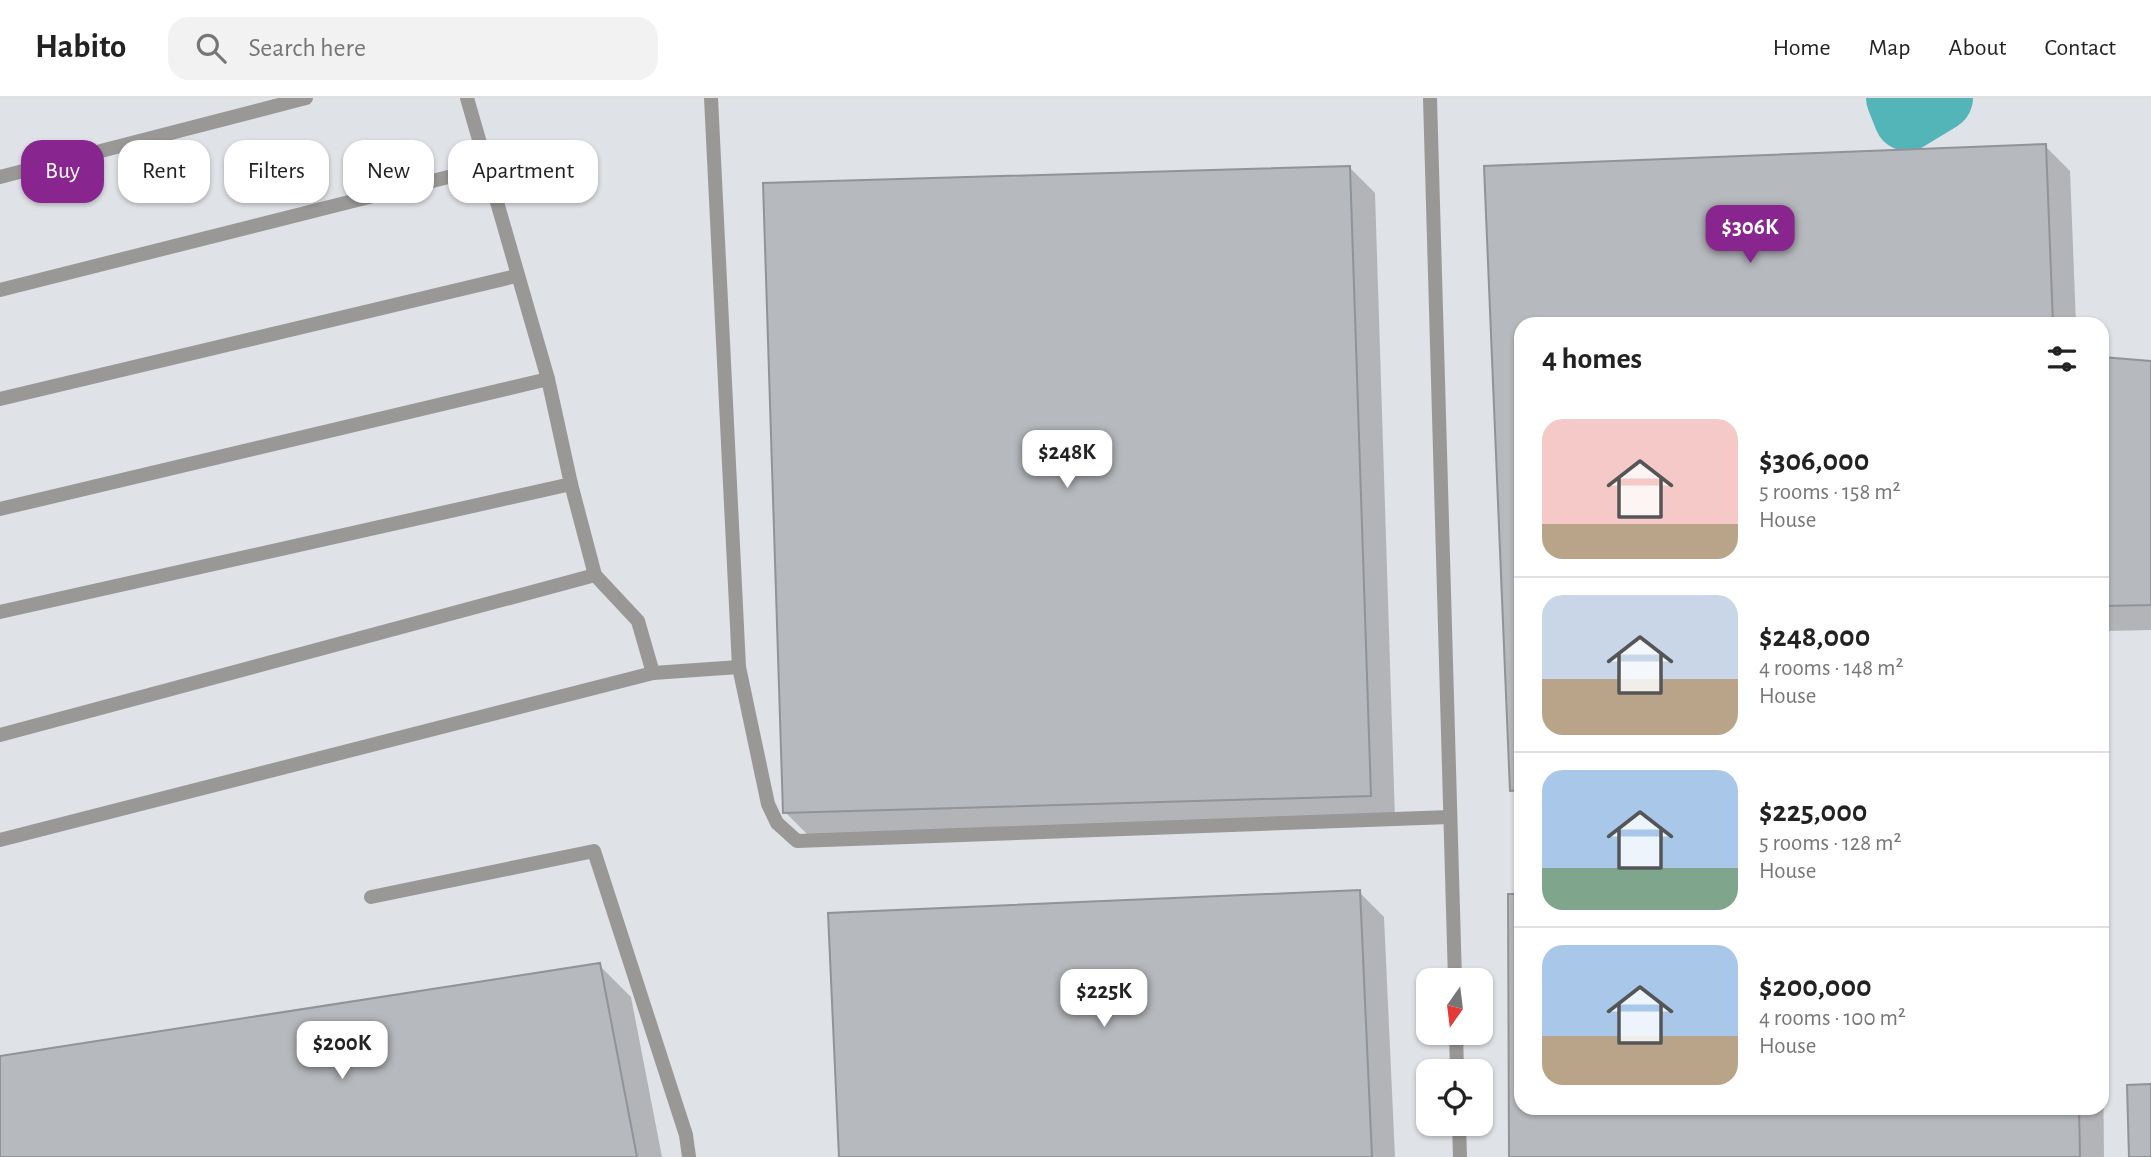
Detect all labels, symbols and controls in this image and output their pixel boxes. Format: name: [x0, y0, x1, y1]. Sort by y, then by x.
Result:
search box: [168, 17, 658, 80]
icon: search: [192, 29, 230, 67]
text: Habito: [35, 31, 126, 64]
text: Search here: [248, 35, 366, 61]
text: Home: [1773, 36, 1831, 60]
text: Map: [1869, 36, 1911, 60]
text: About: [1949, 36, 2006, 60]
text: Contact: [2044, 36, 2116, 60]
chip: Buy: [21, 140, 104, 203]
chip: Rent: [118, 140, 210, 203]
chip: Filters: [224, 140, 329, 203]
chip: New: [343, 140, 434, 203]
chip: Apartment: [448, 140, 598, 203]
pin: $306K: [1701, 206, 1799, 265]
text: $306K: [1722, 216, 1778, 239]
icon: filters: [2043, 340, 2081, 378]
text: 4 homes: [1542, 344, 1642, 374]
pin: $248K: [1018, 430, 1116, 490]
text: $248K: [1038, 441, 1096, 464]
text: $306,000: [1759, 446, 1869, 476]
icon: home: [1598, 447, 1682, 531]
text: 5 rooms · 158 m²: [1759, 481, 1901, 504]
text: House: [1759, 509, 1816, 532]
text: $248,000: [1759, 622, 1870, 652]
icon: home: [1598, 623, 1682, 707]
text: 4 rooms · 148 m²: [1759, 657, 1904, 680]
text: House: [1759, 685, 1816, 708]
text: $225,000: [1759, 797, 1867, 827]
icon: home: [1598, 798, 1682, 882]
text: 5 rooms · 128 m²: [1759, 832, 1901, 855]
text: House: [1759, 860, 1816, 883]
north arrow: [1416, 968, 1493, 1045]
map controls: [1416, 968, 1493, 1136]
pin: $225K: [1055, 970, 1153, 1029]
text: $200,000: [1759, 972, 1872, 1002]
icon: home: [1598, 973, 1682, 1057]
text: $225K: [1076, 980, 1132, 1003]
text: 4 rooms · 100 m²: [1759, 1007, 1906, 1030]
pin: $200K: [293, 1021, 391, 1081]
text: $200K: [313, 1032, 371, 1055]
text: House: [1759, 1035, 1816, 1058]
button: locate: [1416, 1059, 1493, 1136]

